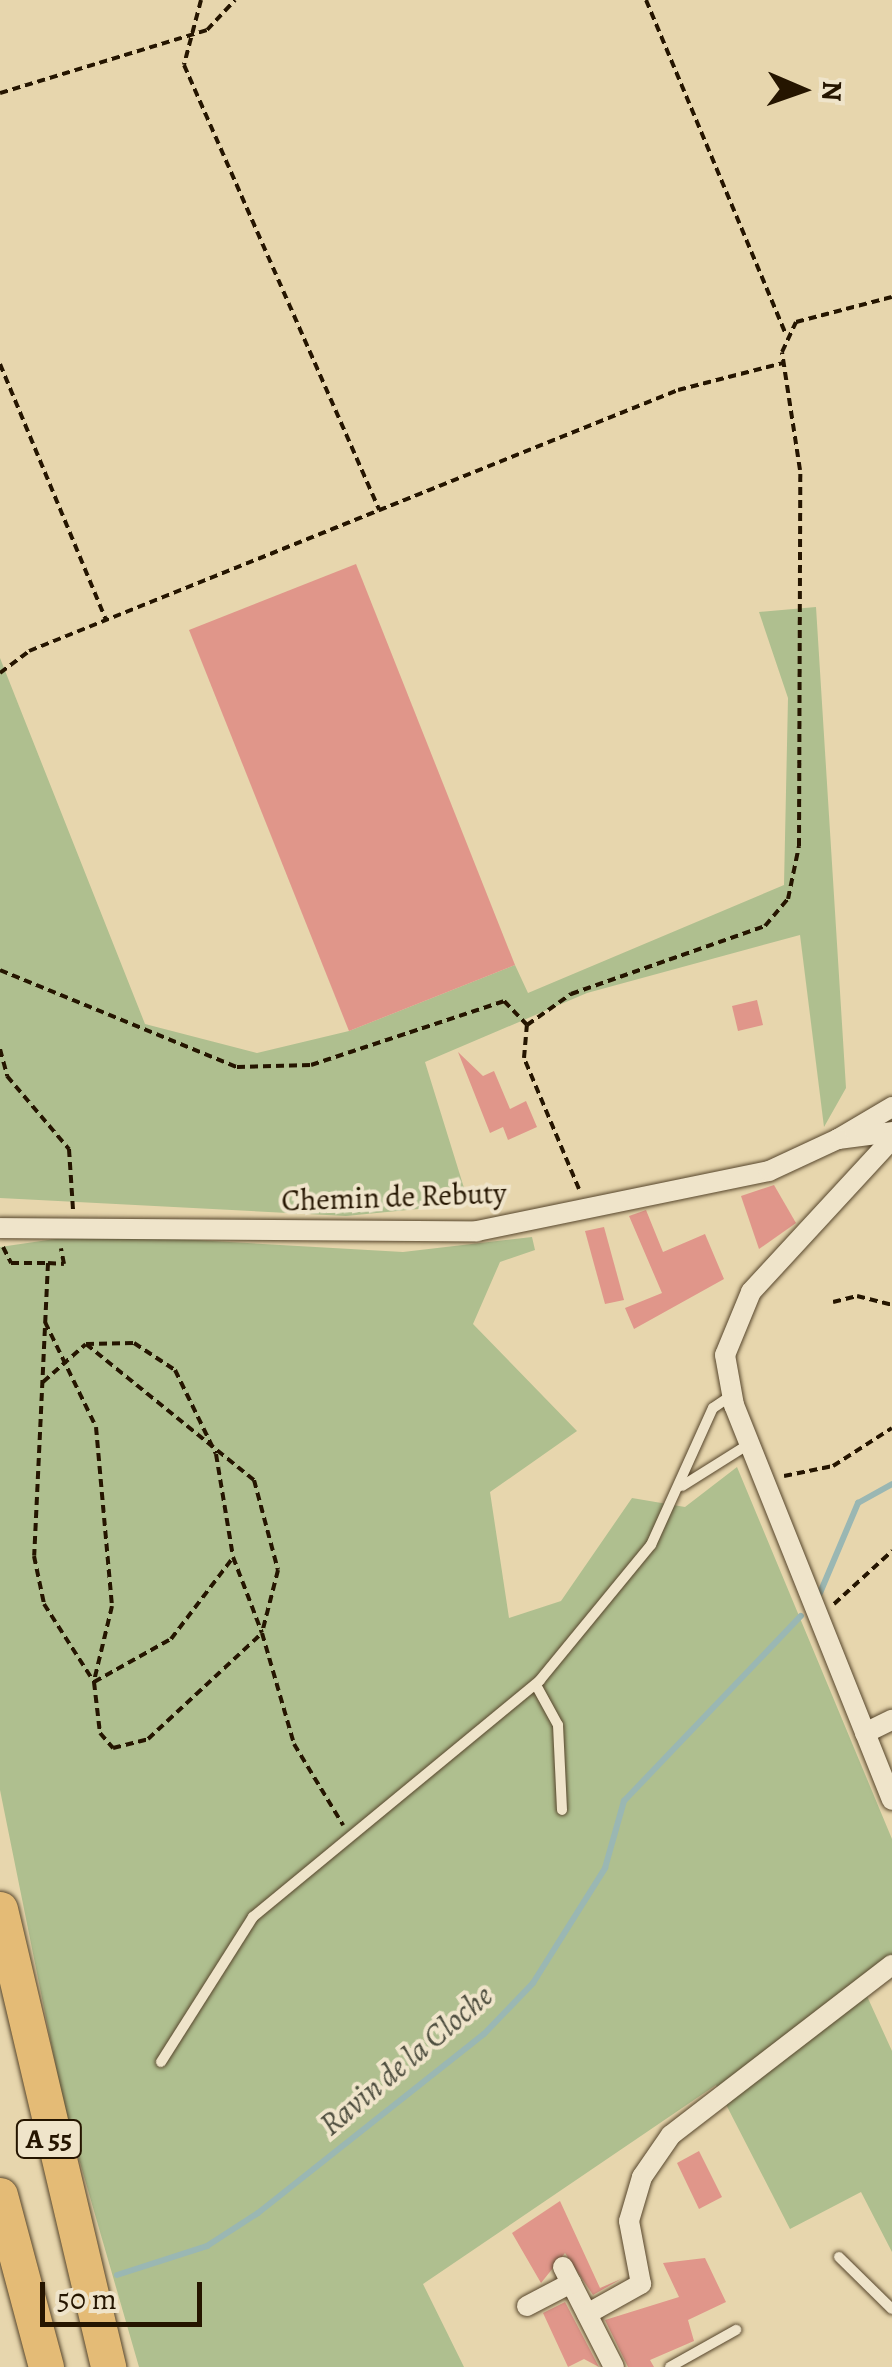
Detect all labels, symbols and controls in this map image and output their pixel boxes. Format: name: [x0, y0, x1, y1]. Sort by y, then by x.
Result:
north arrow: [752, 40, 852, 140]
text: N: [813, 80, 851, 102]
street label: Chemin de Rebuty: [281, 1175, 507, 1219]
water label: Ravin de la Cloche: [312, 1977, 500, 2143]
road number: A 55: [14, 2116, 84, 2162]
scale bar: [45, 2262, 208, 2324]
text: 50 m: [57, 2279, 117, 2319]

